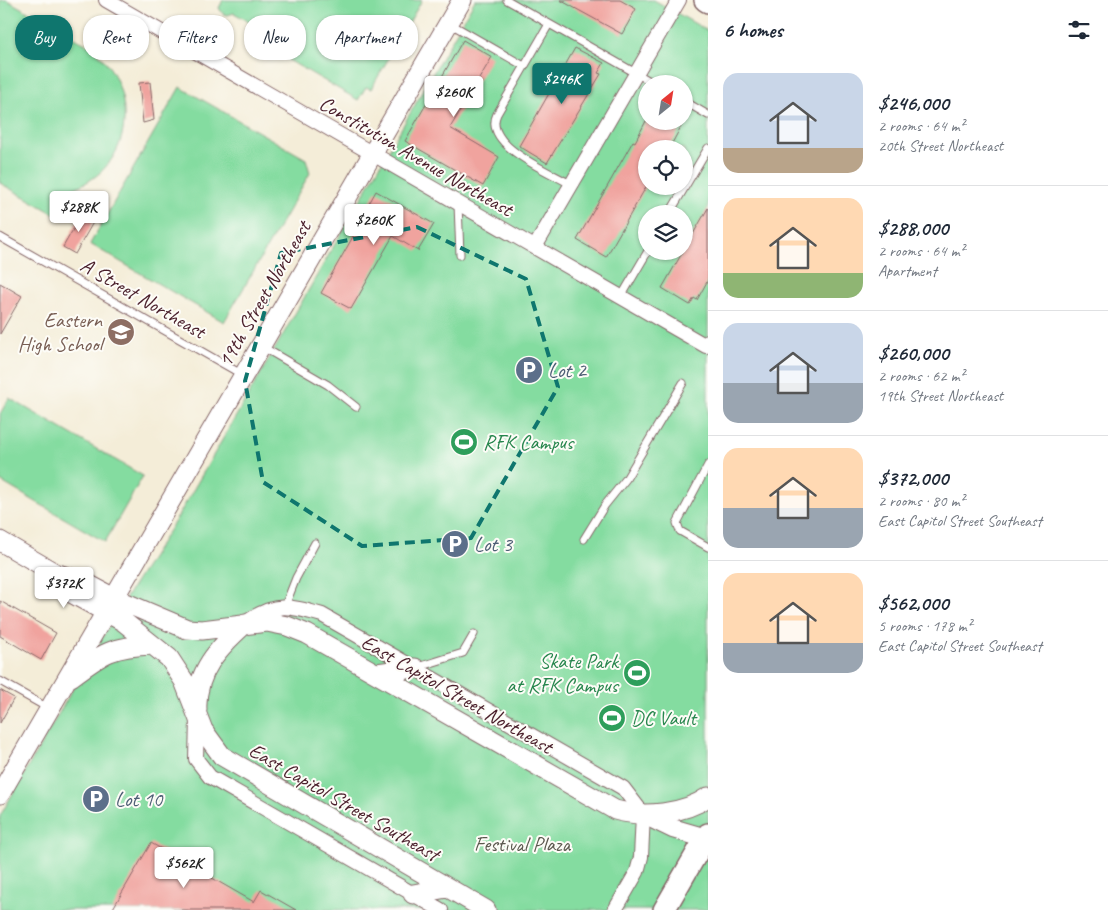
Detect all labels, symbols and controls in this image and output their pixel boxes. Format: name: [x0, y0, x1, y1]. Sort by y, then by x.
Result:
chip: Buy: [15, 15, 73, 60]
chip: Rent: [83, 15, 149, 60]
chip: Filters: [159, 15, 234, 60]
chip: New: [244, 15, 306, 60]
chip: Apartment: [316, 15, 418, 60]
icon: filters: [1065, 16, 1093, 44]
text: 6 homes: [723, 17, 783, 43]
pin: $246K: [527, 62, 597, 105]
text: $246K: [543, 69, 581, 89]
north arrow: [638, 75, 692, 130]
map controls: [638, 75, 693, 260]
pin: $260K: [419, 76, 489, 118]
text: $260K: [435, 82, 473, 102]
street label: Constitution Avenue Northeast: [315, 90, 519, 223]
text: $246,000: [878, 90, 949, 116]
icon: home: [763, 93, 823, 153]
text: 2 rooms · 64 m²: [878, 116, 964, 136]
text: 20th Street Northeast: [878, 136, 1003, 156]
button: locate: [638, 140, 693, 195]
pin: $288K: [44, 190, 114, 233]
text: $288K: [61, 197, 97, 217]
pin: $260K: [339, 204, 409, 246]
button: layers: [638, 205, 693, 260]
text: $260K: [355, 210, 393, 230]
street label: 19th Street Northeast: [212, 215, 317, 372]
text: $288,000: [878, 215, 948, 241]
icon: home: [763, 218, 823, 278]
text: 2 rooms · 64 m²: [878, 241, 964, 261]
street label: A Street Northeast: [76, 252, 212, 345]
text: Apartment: [878, 261, 937, 281]
place label: Eastern High School: [18, 307, 105, 357]
school or university icon: Eastern High School: [106, 317, 136, 347]
text: $260,000: [878, 340, 949, 366]
icon: home: [763, 343, 823, 403]
parking icon: Lot 2: [514, 355, 544, 385]
place label: Lot 2: [548, 357, 587, 383]
text: 2 rooms · 62 m²: [878, 366, 964, 386]
text: 19th Street Northeast: [878, 386, 1003, 406]
sports icon: RFK Campus: [449, 427, 479, 457]
place label: RFK Campus: [483, 429, 575, 455]
text: $372,000: [878, 465, 948, 491]
icon: home: [763, 468, 823, 528]
text: 2 rooms · 80 m²: [878, 491, 964, 511]
text: East Capitol Street Southeast: [878, 511, 1042, 531]
parking icon: Lot 3: [440, 529, 470, 559]
place label: Lot 3: [474, 531, 513, 557]
pin: $372K: [29, 566, 99, 609]
text: $372K: [46, 573, 82, 593]
text: $562,000: [878, 590, 948, 616]
icon: home: [763, 593, 823, 653]
text: 5 rooms · 178 m²: [878, 616, 972, 636]
street label: East Capitol Street Northeast: [357, 629, 559, 760]
text: East Capitol Street Southeast: [878, 636, 1042, 656]
place label: Skate Park at RFK Campus: [507, 648, 620, 698]
sports icon: Skate Park at RFK Campus: [622, 658, 652, 688]
sports icon: DC Vault: [597, 703, 627, 733]
place label: DC Vault: [631, 705, 698, 731]
street label: East Capitol Street Southeast: [244, 737, 446, 869]
parking icon: Lot 10: [81, 784, 111, 814]
place label: Lot 10: [115, 786, 164, 812]
park label: Festival Plaza: [474, 831, 571, 857]
pin: $562K: [149, 846, 219, 889]
text: $562K: [165, 853, 203, 873]

